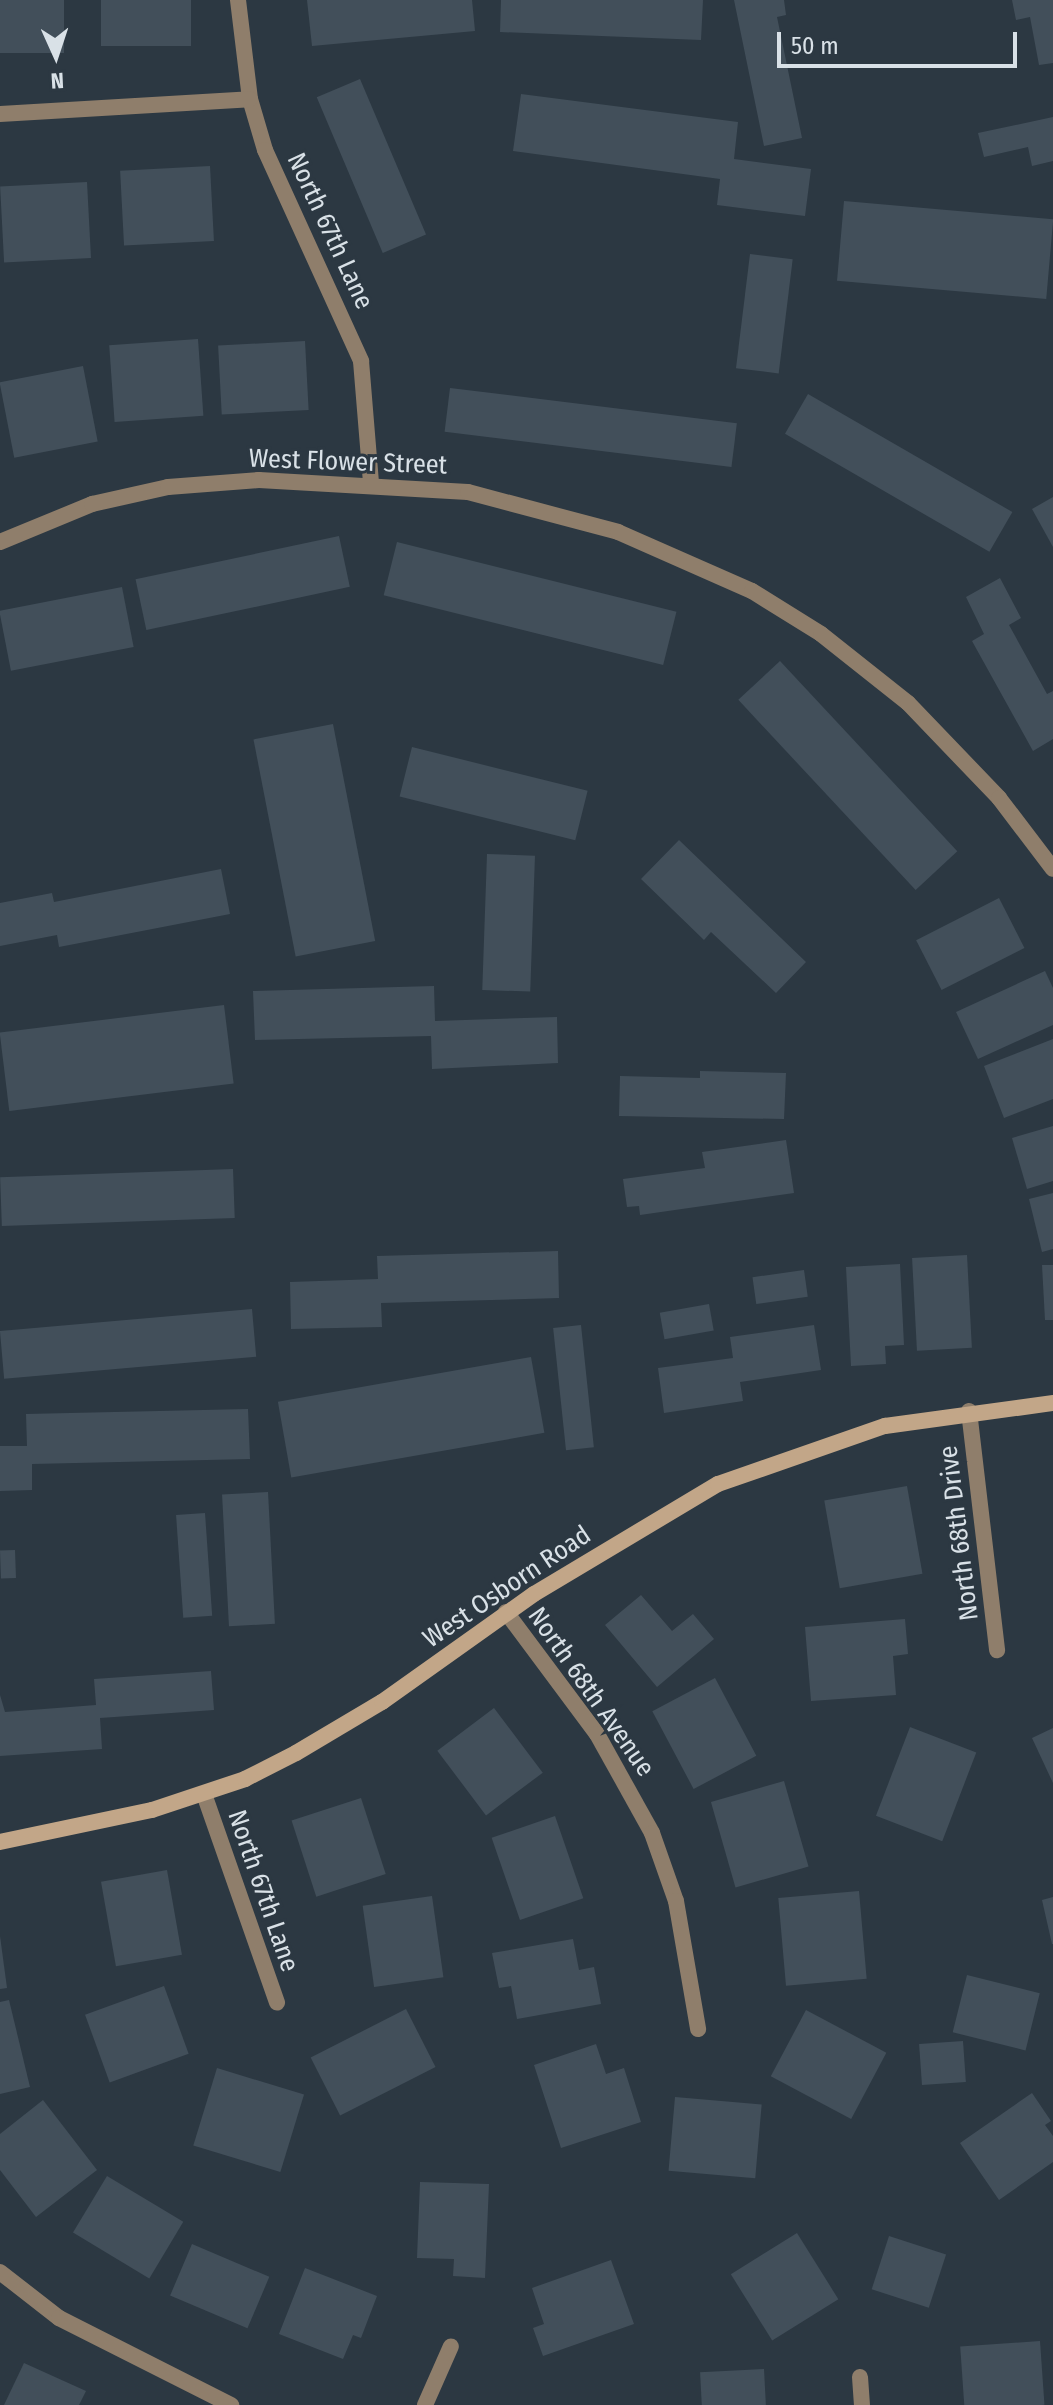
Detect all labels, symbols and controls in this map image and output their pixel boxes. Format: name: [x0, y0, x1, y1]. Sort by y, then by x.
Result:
north arrow: [16, 16, 96, 96]
scale bar: [781, 16, 1021, 66]
text: 50 m: [791, 32, 839, 60]
text: N: [50, 67, 65, 94]
street label: North 67th Lane: [280, 148, 380, 314]
street label: West Flower Street: [248, 443, 448, 481]
street label: North 68th Drive: [933, 1444, 985, 1622]
street label: West Osborn Road: [417, 1519, 597, 1655]
street label: North 68th Avenue: [521, 1601, 661, 1783]
street label: North 67th Lane: [221, 1806, 305, 1976]

